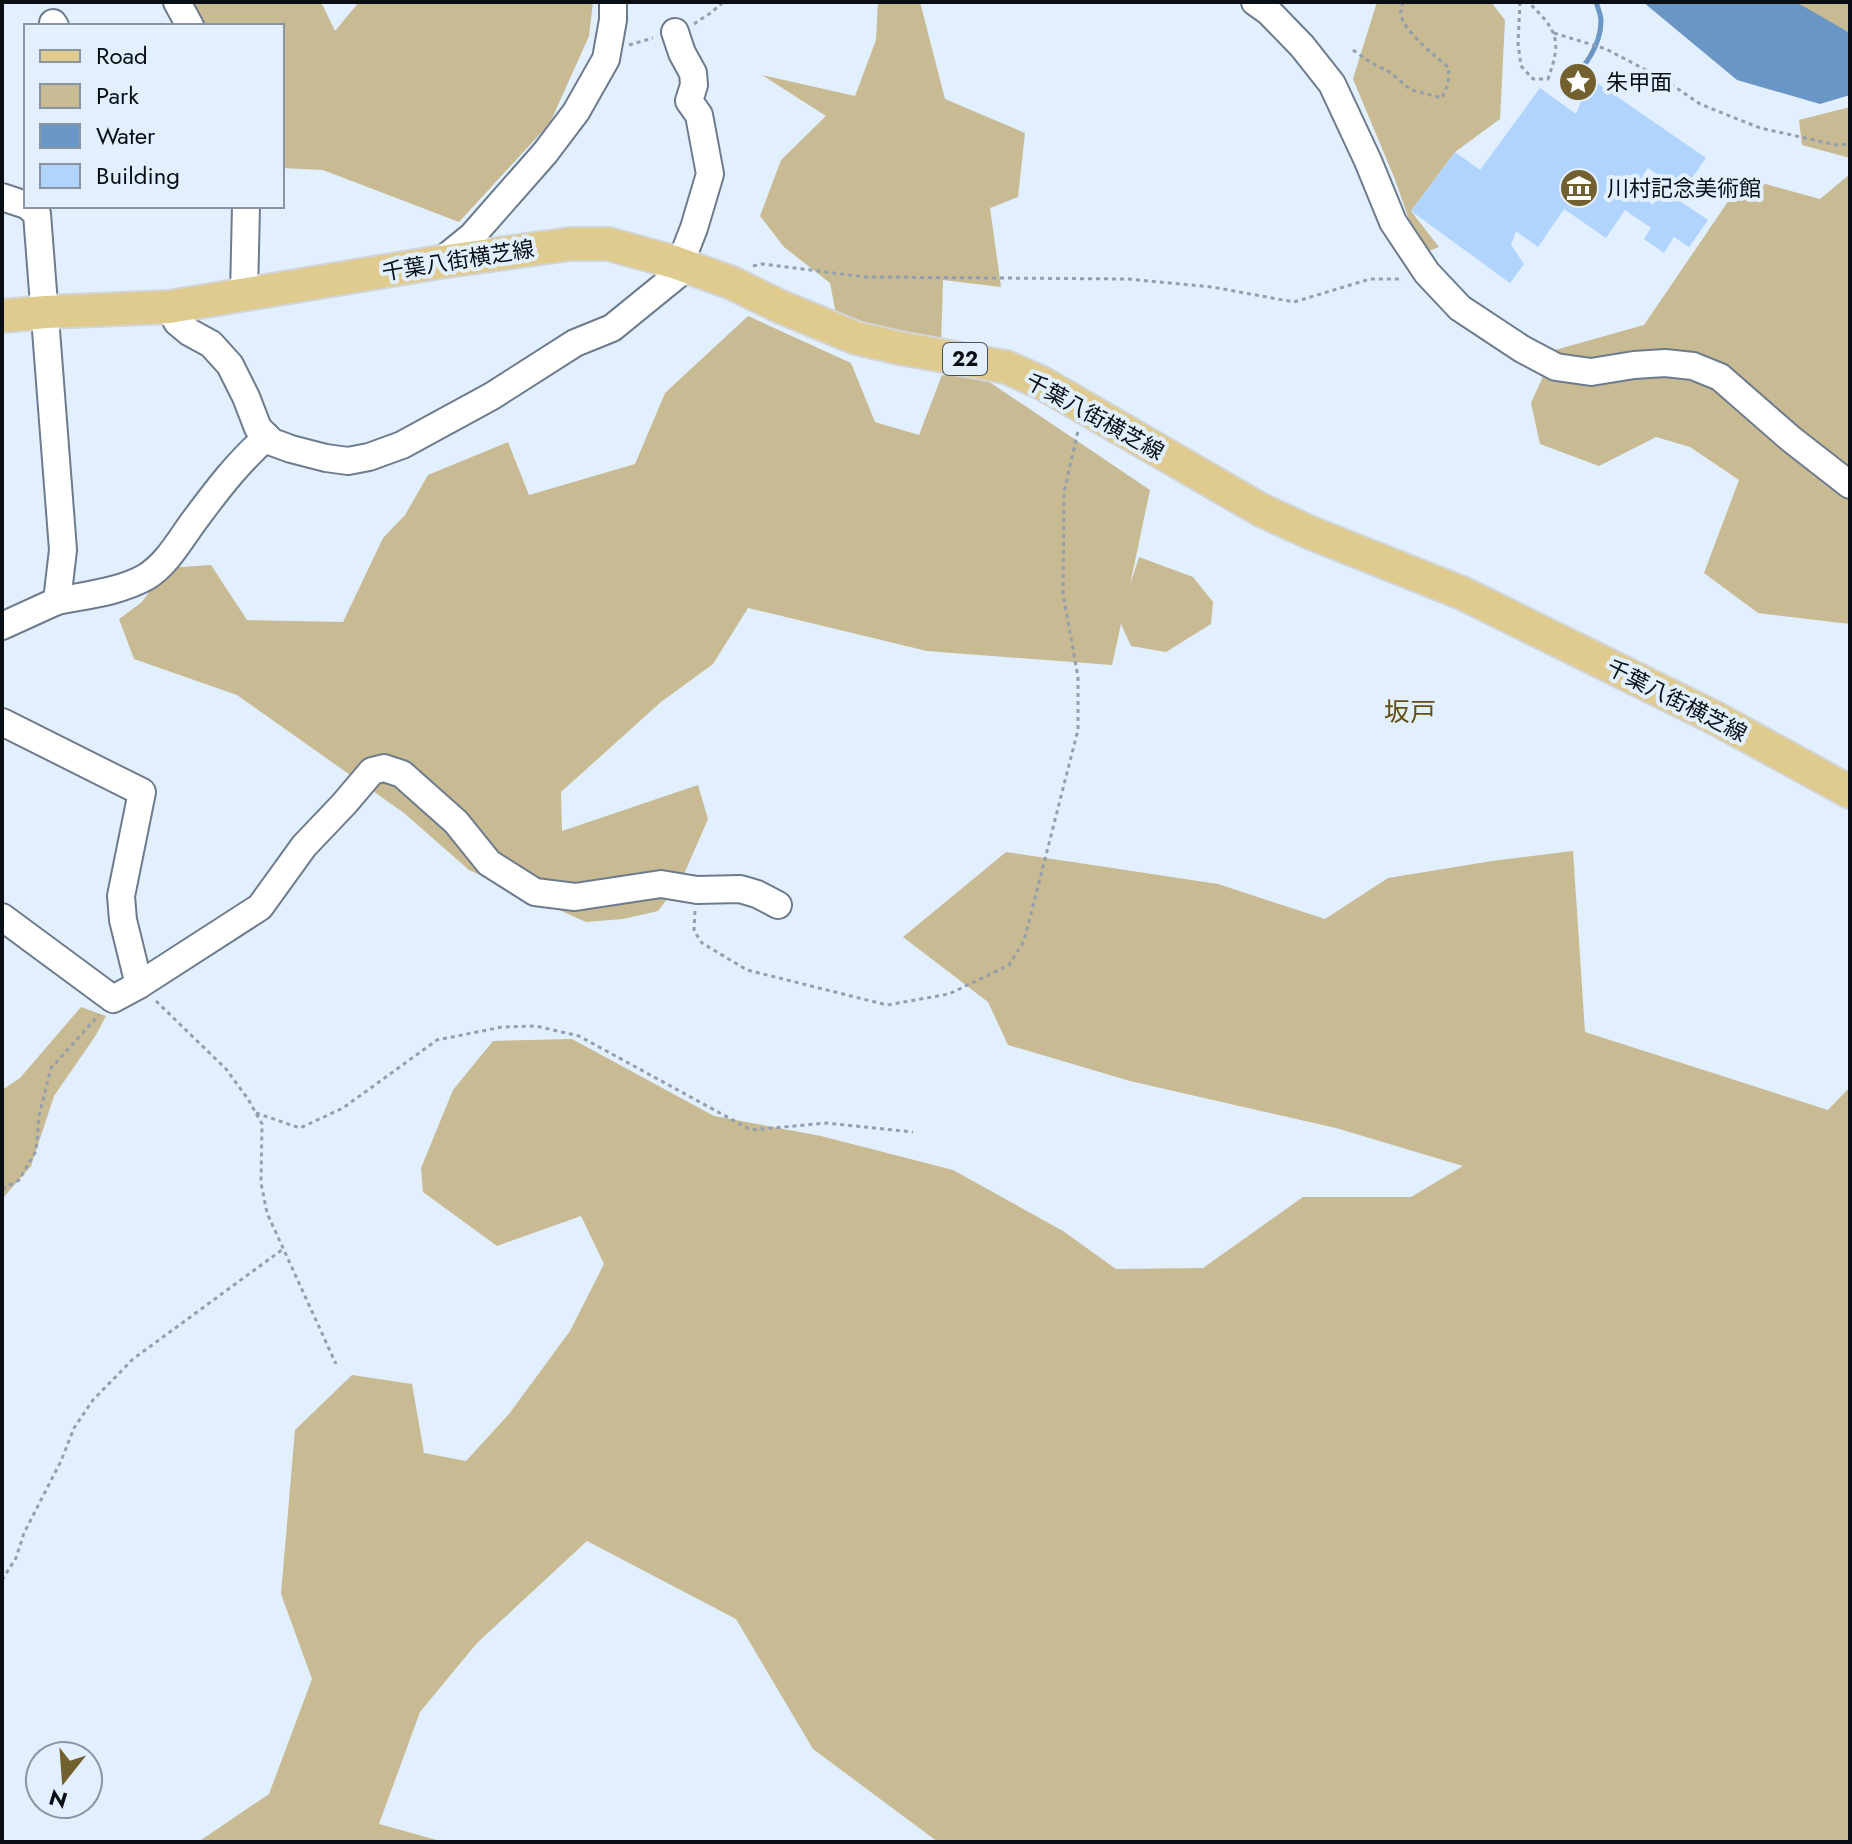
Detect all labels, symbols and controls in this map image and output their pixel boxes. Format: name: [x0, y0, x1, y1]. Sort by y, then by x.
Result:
legend: [24, 24, 284, 208]
text: Road: [96, 38, 148, 73]
place icon: 朱甲面: [1557, 61, 1599, 103]
place label: 朱甲面: [1606, 66, 1672, 98]
text: Park: [96, 78, 139, 113]
text: Water: [96, 118, 156, 153]
text: Building: [96, 158, 180, 193]
museum icon: 川村記念美術館: [1558, 167, 1600, 209]
place label: 川村記念美術館: [1607, 172, 1761, 204]
street label: 千葉八街横芝線: [379, 232, 537, 288]
road number: 22: [943, 343, 987, 375]
street label: 千葉八街横芝線: [1020, 365, 1170, 467]
street label: 千葉八街横芝線: [1601, 651, 1753, 749]
district label: 坂戸: [1384, 693, 1436, 731]
north arrow: [24, 1740, 104, 1820]
text: N: [45, 1781, 71, 1817]

